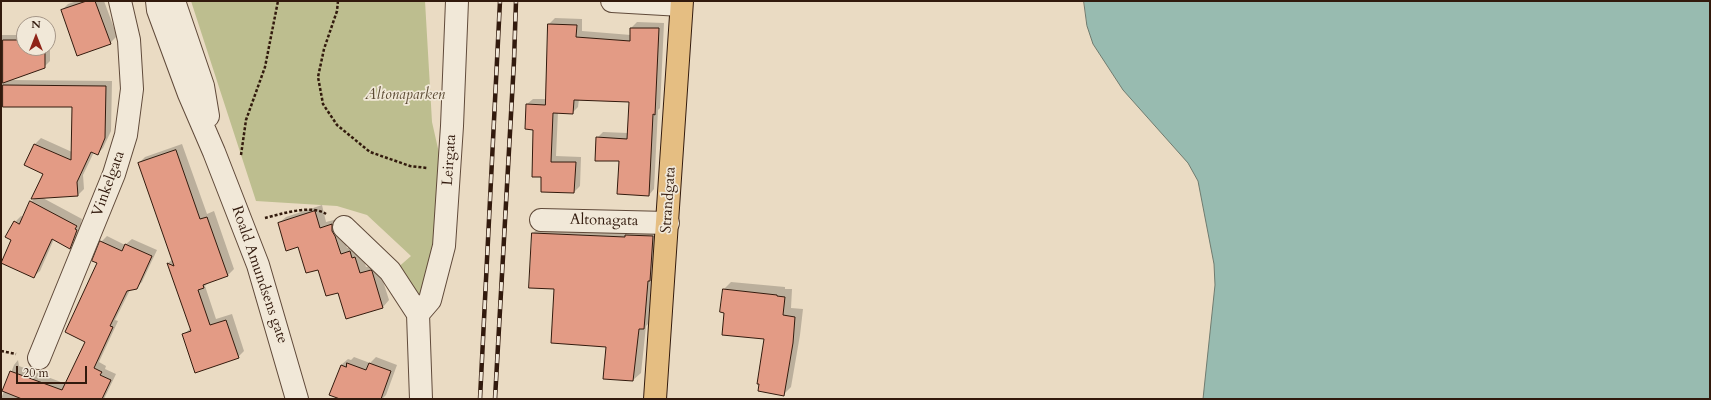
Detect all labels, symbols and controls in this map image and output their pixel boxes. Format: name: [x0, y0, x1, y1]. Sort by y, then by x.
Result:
north arrow: [16, 16, 56, 56]
text: N: [31, 17, 41, 32]
park label: Altonaparken: [365, 87, 445, 105]
street label: Leirgata: [439, 134, 461, 186]
street label: Vinkelgata: [89, 149, 129, 219]
street label: Strandgata: [658, 166, 680, 234]
street label: Roald Amundsens gate: [227, 204, 291, 346]
street label: Altonagata: [570, 211, 638, 231]
scale bar: [18, 358, 89, 384]
text: 20 m: [23, 365, 49, 381]

